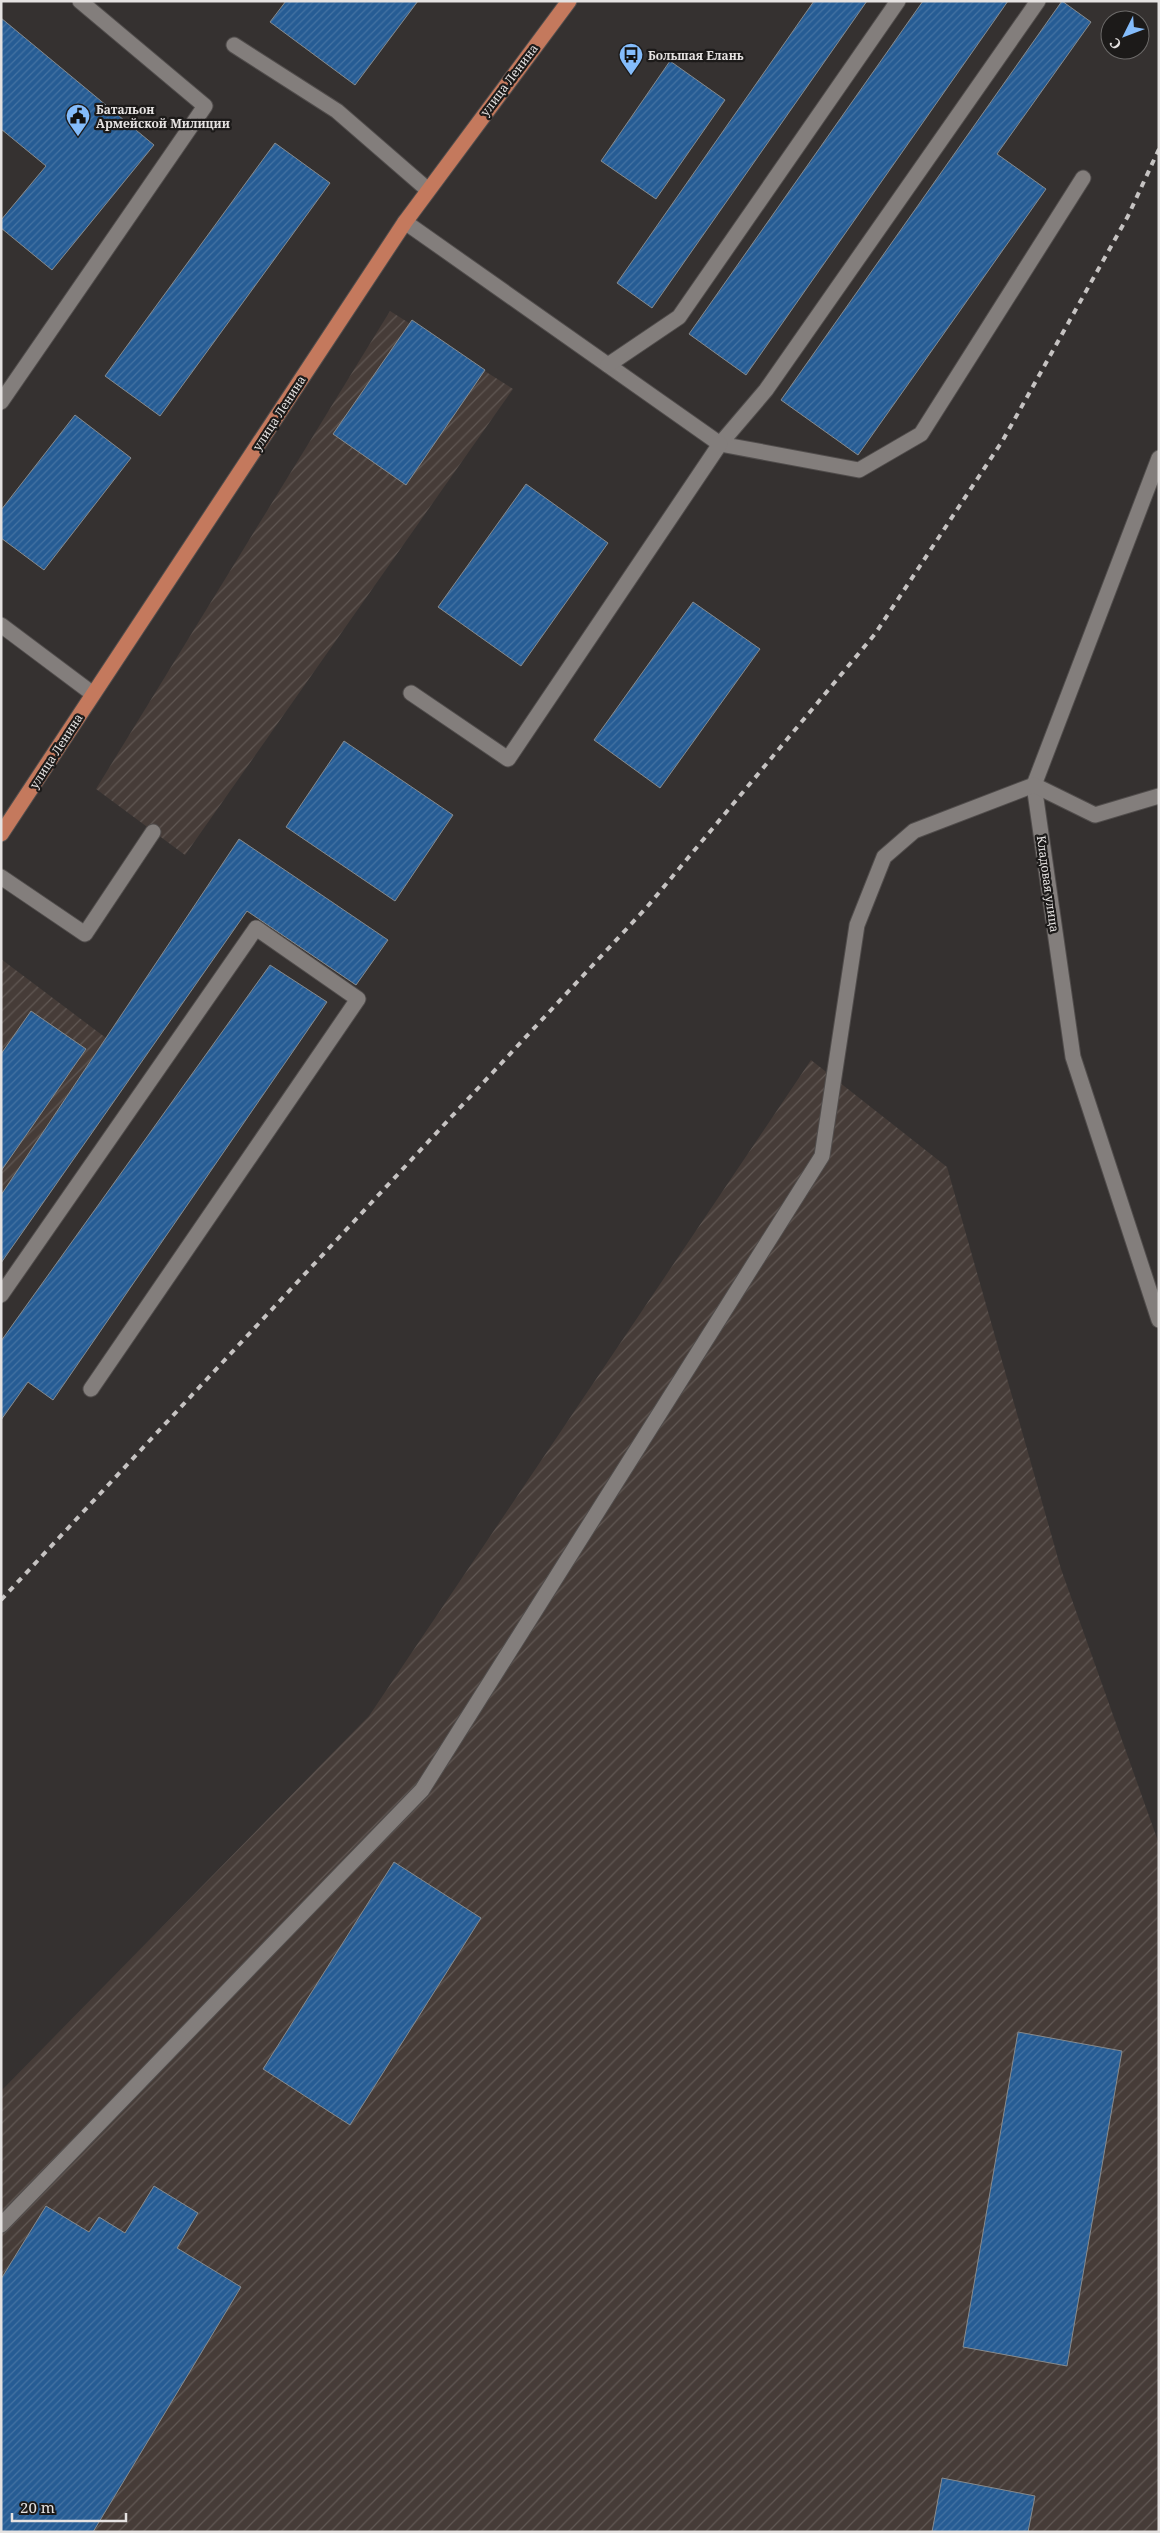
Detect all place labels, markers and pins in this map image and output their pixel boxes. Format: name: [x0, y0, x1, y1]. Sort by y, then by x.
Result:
bus stop icon: Большая Елань: [618, 42, 644, 76]
place label: Большая Елань: [648, 47, 744, 64]
place label: Батальон Армейской Милиции: [96, 101, 230, 132]
public building icon: Батальон Армейской Милиции: [65, 103, 91, 137]

